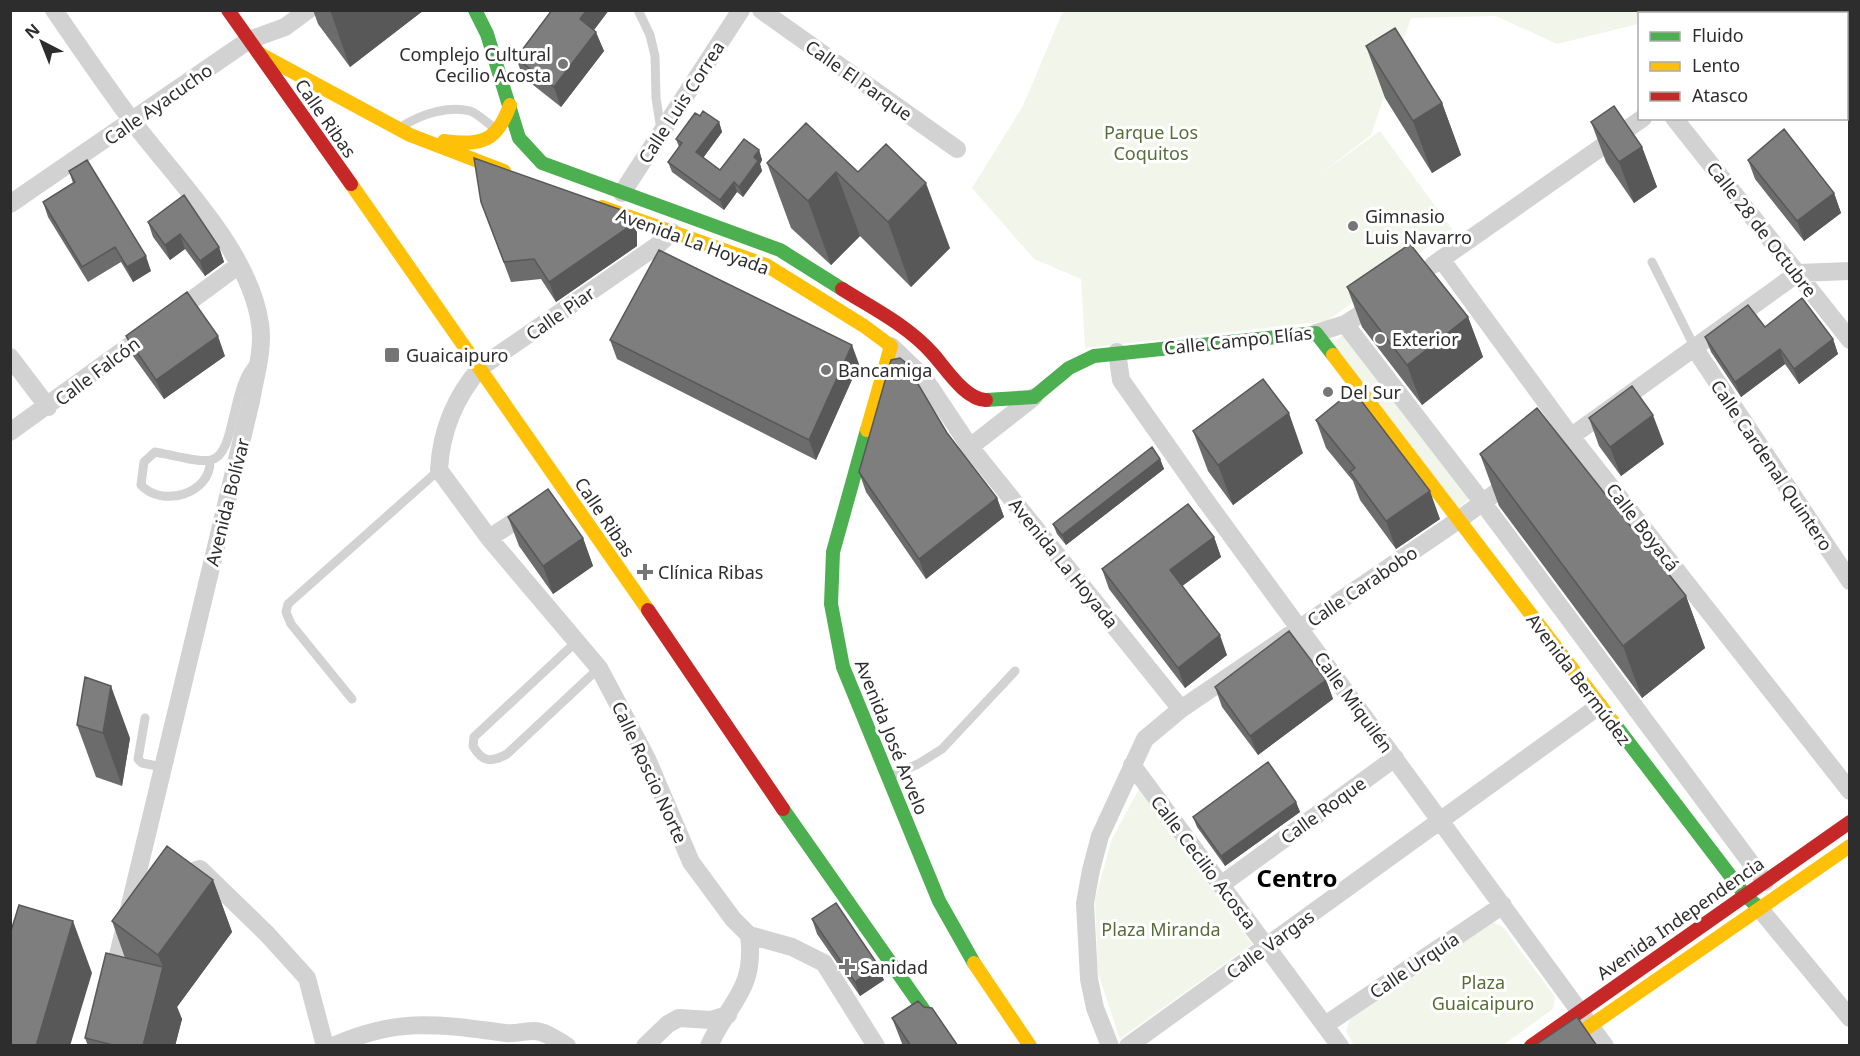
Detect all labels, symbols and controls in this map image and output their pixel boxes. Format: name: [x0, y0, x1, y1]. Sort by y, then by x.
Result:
north arrow: [12, 12, 72, 72]
legend: [1638, 12, 1848, 120]
text: N: [20, 18, 44, 43]
text: Fluido: [1692, 23, 1744, 47]
street label: Calle El Parque: [801, 34, 917, 126]
street label: Calle Luis Correa: [633, 36, 729, 168]
place label: Complejo Cultural Cecilio Acosta: [399, 42, 551, 87]
text: Lento: [1692, 53, 1740, 77]
marker: Complejo Cultural Cecilio Acosta: [556, 57, 570, 71]
street label: Calle Ayacucho: [99, 58, 217, 150]
street label: Calle Ribas: [290, 74, 362, 162]
text: Atasco: [1692, 83, 1748, 107]
park label: Parque Los Coquitos: [1104, 120, 1198, 165]
street label: Calle 28 de Octubre: [1702, 156, 1822, 302]
street label: Avenida La Hoyada: [613, 202, 773, 280]
place label: Gimnasio Luis Navarro: [1365, 204, 1472, 249]
marker: Gimnasio Luis Navarro: [1346, 219, 1360, 233]
street label: Calle Piar: [521, 280, 600, 345]
street label: Calle Campo Elías: [1163, 320, 1313, 360]
place label: Exterior: [1392, 327, 1459, 351]
street label: Calle Falcón: [50, 331, 144, 411]
marker: Exterior: [1373, 332, 1387, 346]
place label: Guaicaipuro: [406, 343, 509, 367]
marker: Guaicaipuro: [383, 346, 401, 364]
place label: Bancamiga: [838, 358, 932, 382]
marker: Bancamiga: [819, 363, 833, 377]
street label: Calle Cardenal Quintero: [1706, 375, 1838, 555]
place label: Del Sur: [1340, 380, 1402, 404]
marker: Del Sur: [1321, 385, 1335, 399]
street label: Avenida Bolívar: [200, 435, 255, 568]
street label: Calle Ribas: [570, 472, 640, 562]
street label: Calle Boyacá: [1601, 478, 1685, 576]
street label: Avenida La Hoyada: [1004, 493, 1124, 633]
street label: Calle Carabobo: [1302, 540, 1422, 632]
place label: Clínica Ribas: [658, 560, 763, 584]
marker: Clínica Ribas: [636, 563, 654, 581]
street label: Avenida Bermúdez: [1522, 608, 1636, 750]
street label: Calle Miquilén: [1309, 647, 1399, 757]
street label: Avenida José Arvelo: [850, 656, 934, 818]
street label: Calle Roscio Norte: [607, 697, 693, 847]
street label: Calle Roque: [1275, 771, 1371, 849]
street label: Calle Cecilio Acosta: [1146, 790, 1262, 934]
street label: Avenida Independencia: [1592, 851, 1768, 985]
district label: Centro: [1257, 861, 1338, 894]
street label: Calle Vargas: [1221, 904, 1319, 984]
park label: Plaza Miranda: [1101, 917, 1221, 941]
street label: Calle Urquía: [1365, 926, 1463, 1004]
place label: Sanidad: [860, 955, 928, 979]
marker: Sanidad: [838, 958, 856, 976]
park label: Plaza Guaicaipuro: [1432, 970, 1534, 1015]

